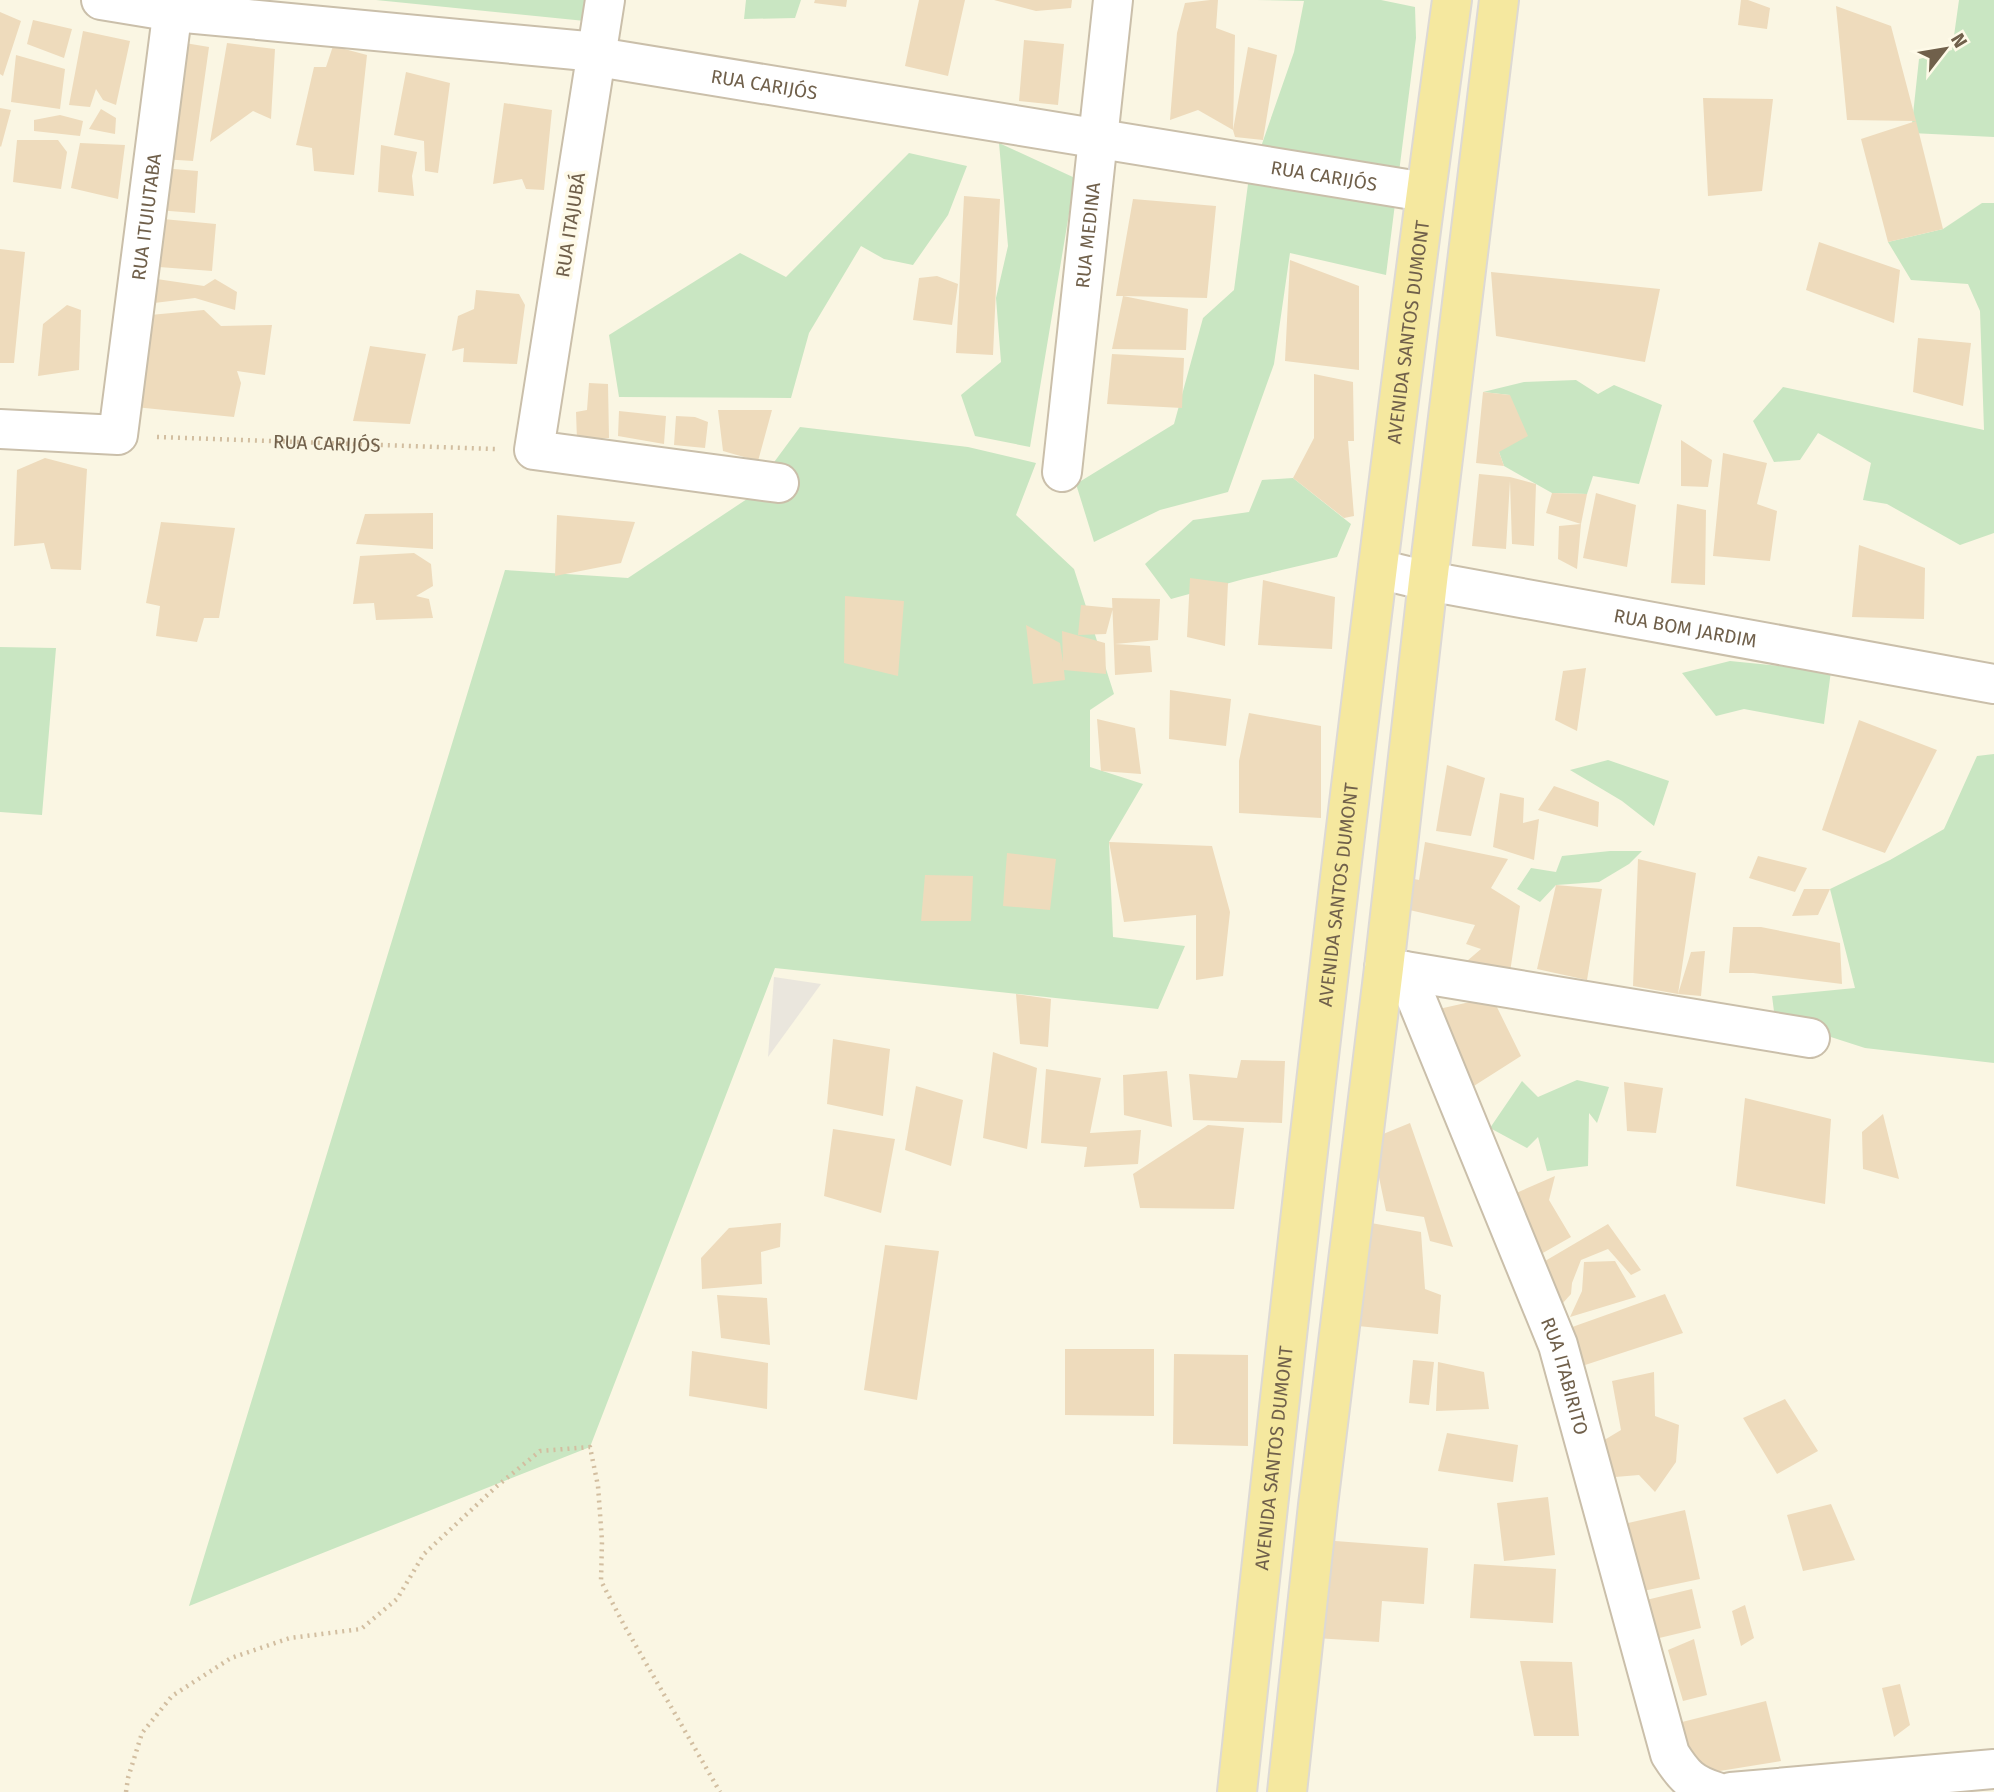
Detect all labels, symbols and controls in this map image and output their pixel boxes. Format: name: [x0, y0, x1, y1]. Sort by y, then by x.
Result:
north arrow: [1910, 14, 1980, 84]
text: N: [1946, 29, 1972, 52]
street label: RUA CARIJÓS: [709, 65, 819, 105]
street label: RUA ITUIUTABA: [127, 152, 166, 282]
street label: RUA CARIJÓS: [1269, 156, 1379, 196]
street label: RUA ITAJUBÁ: [551, 171, 590, 279]
street label: RUA MEDINA: [1071, 181, 1105, 290]
street label: AVENIDA SANTOS DUMONT: [1382, 219, 1434, 445]
street label: RUA CARIJÓS: [273, 430, 381, 457]
street label: RUA BOM JARDIM: [1612, 604, 1759, 653]
street label: AVENIDA SANTOS DUMONT: [1314, 781, 1363, 1008]
street label: RUA ITABIRITO: [1536, 1314, 1593, 1437]
street label: AVENIDA SANTOS DUMONT: [1250, 1345, 1298, 1571]

